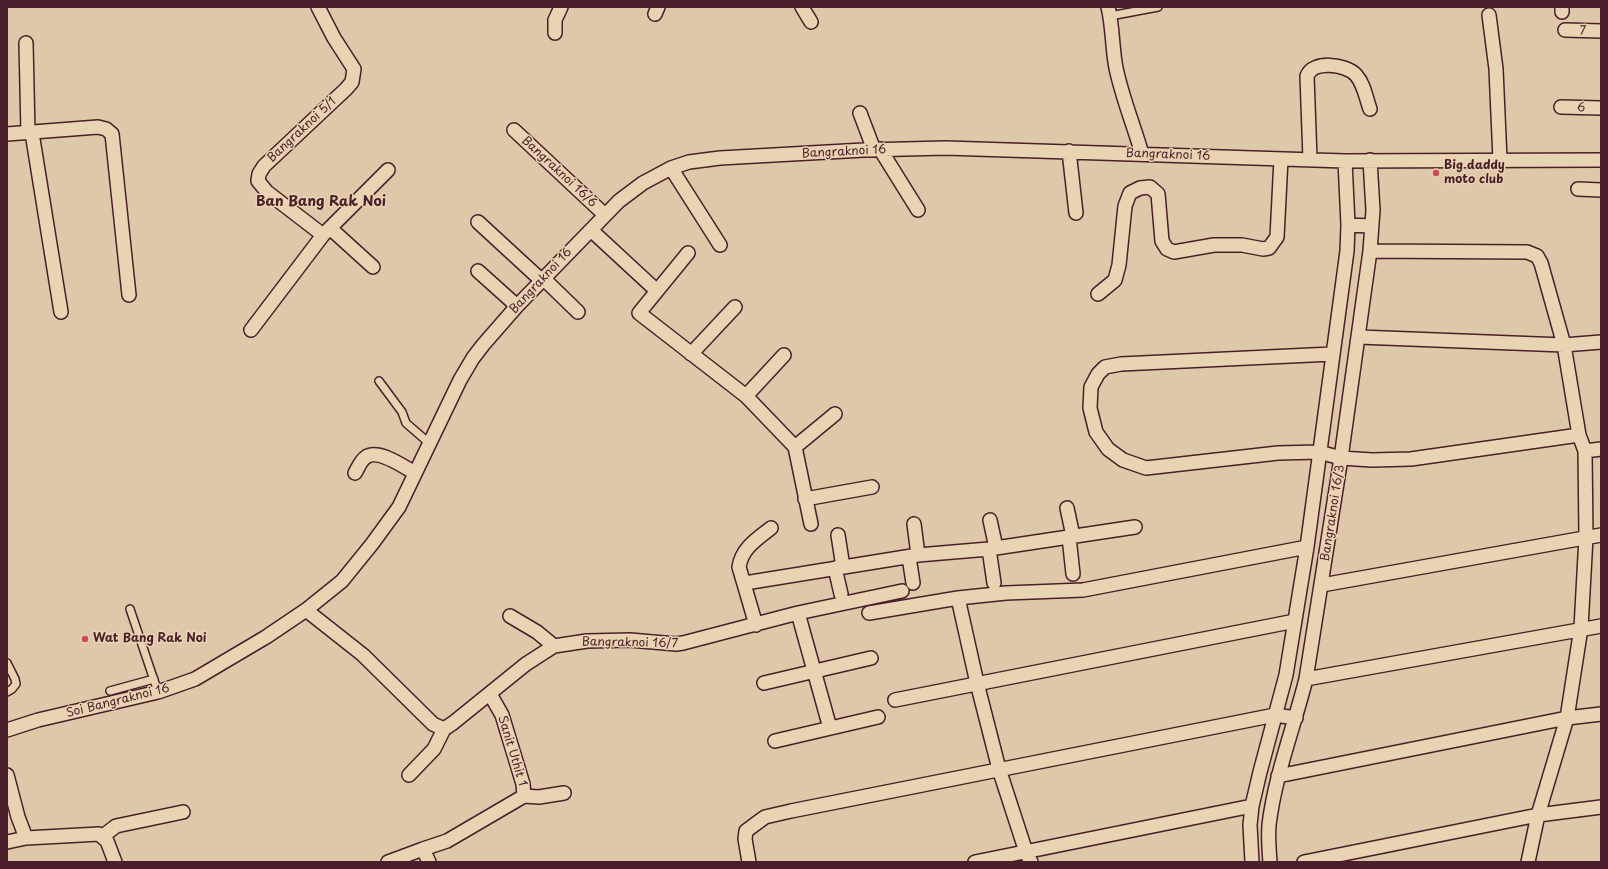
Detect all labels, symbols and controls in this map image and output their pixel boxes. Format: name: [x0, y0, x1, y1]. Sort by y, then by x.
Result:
street label: 7: [1579, 24, 1587, 38]
street label: Bangraknoi 5/1: [265, 94, 339, 166]
street label: 6: [1577, 101, 1585, 115]
street label: Bangraknoi 16/6: [518, 133, 600, 211]
street label: Bangraknoi 16: [801, 143, 887, 161]
street label: Bangraknoi 16: [1125, 146, 1211, 164]
place label: Big daddy moto club: [1444, 159, 1505, 187]
marker: Big daddy moto club: [1431, 168, 1441, 178]
district label: Ban Bang Rak Noi: [256, 194, 386, 210]
street label: Bangraknoi 16: [507, 245, 575, 317]
street label: Bangraknoi 16/3: [1318, 464, 1348, 562]
place label: Wat Bang Rak Noi: [93, 632, 206, 646]
marker: Wat Bang Rak Noi: [80, 634, 90, 644]
street label: Bangraknoi 16/7: [582, 635, 678, 651]
street label: Soi Bangraknoi 16: [65, 681, 171, 721]
street label: Sanit Uthit 1: [494, 714, 530, 788]

